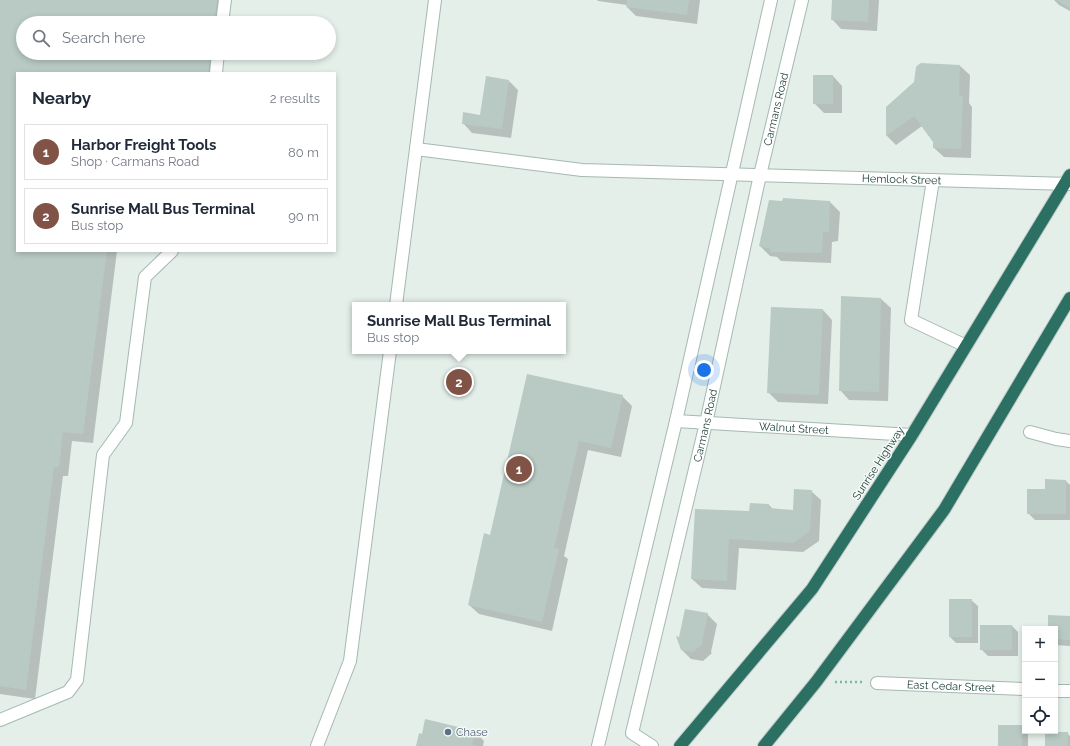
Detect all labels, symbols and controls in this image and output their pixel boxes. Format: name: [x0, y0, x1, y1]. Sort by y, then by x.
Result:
search box: [16, 16, 336, 60]
icon: search: [30, 27, 52, 49]
text: Search here: [62, 29, 145, 47]
street label: Carmans Road: [761, 71, 791, 147]
text: Nearby: [32, 88, 91, 108]
text: 2 results: [270, 91, 320, 106]
text: Harbor Freight Tools: [71, 136, 217, 154]
text: 1: [43, 145, 49, 160]
text: 80 m: [288, 145, 319, 160]
text: Shop · Carmans Road: [71, 154, 199, 169]
street label: Hemlock Street: [862, 172, 942, 187]
text: Sunrise Mall Bus Terminal: [71, 200, 255, 218]
text: 2: [42, 209, 50, 224]
text: 90 m: [288, 209, 319, 224]
text: Bus stop: [71, 218, 123, 233]
popup: [352, 302, 566, 354]
text: Sunrise Mall Bus Terminal: [367, 312, 551, 330]
text: Bus stop: [367, 330, 419, 345]
your location: [694, 360, 714, 380]
pin: 2: [446, 367, 472, 397]
street label: Carmans Road: [691, 388, 720, 463]
street label: Walnut Street: [758, 420, 829, 437]
street label: Sunrise Highway: [850, 424, 907, 502]
pin: 1: [506, 454, 532, 484]
map controls: [1022, 626, 1058, 734]
button: +: [1022, 626, 1058, 662]
button: −: [1022, 662, 1058, 698]
street label: East Cedar Street: [907, 678, 996, 695]
button: locate: [1022, 698, 1058, 734]
place label: Chase: [456, 726, 488, 739]
marker: Chase: [443, 727, 453, 737]

